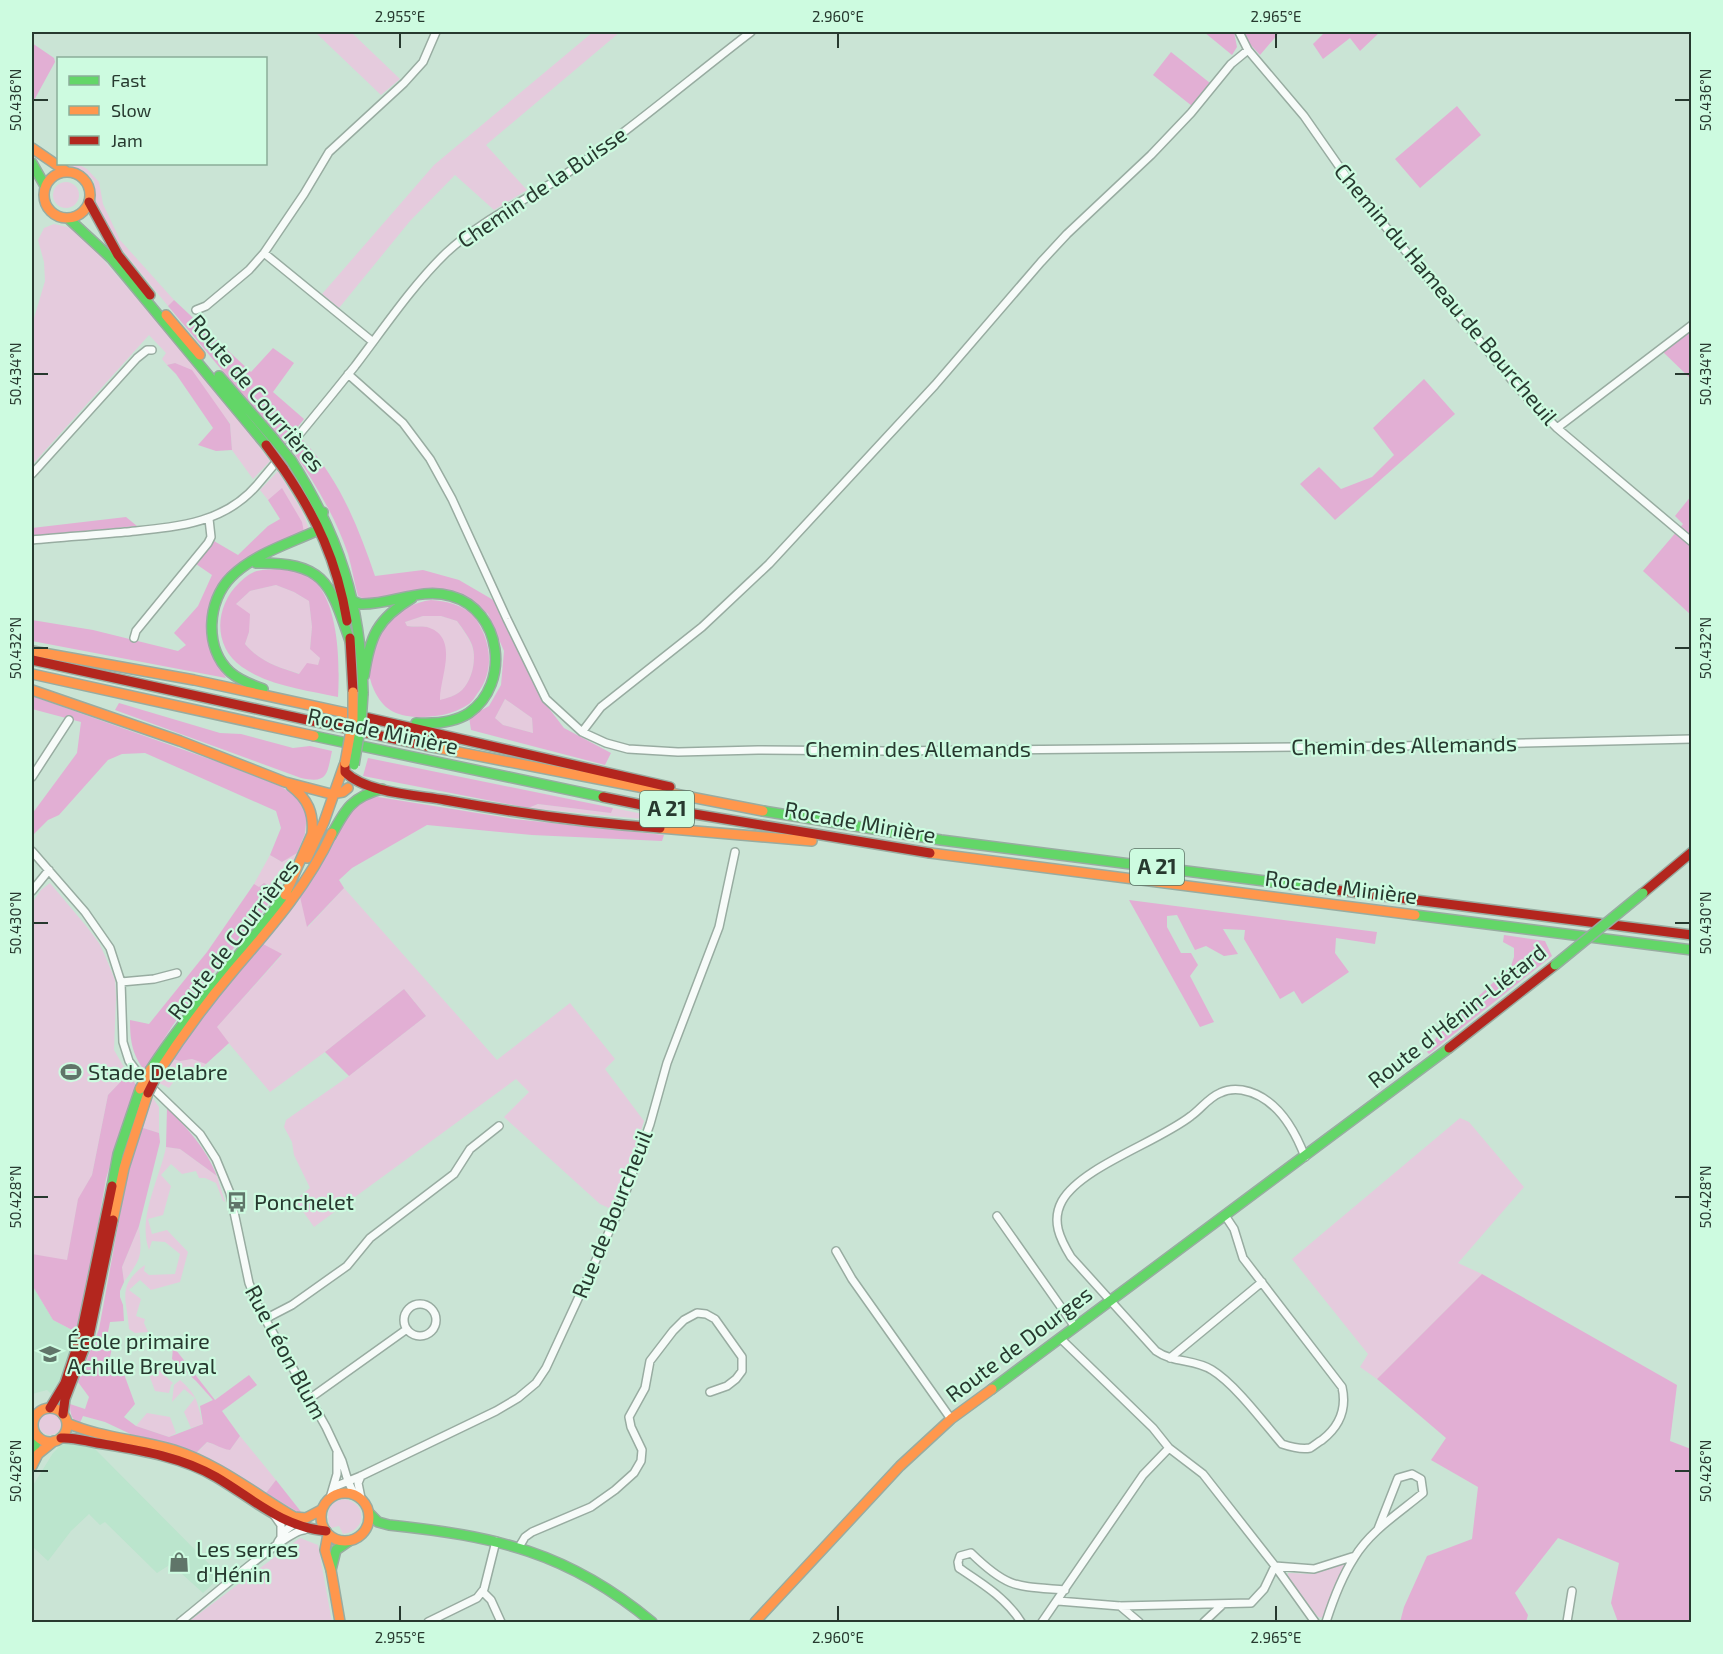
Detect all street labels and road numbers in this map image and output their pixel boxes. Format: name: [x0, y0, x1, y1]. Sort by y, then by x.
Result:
street label: Chemin de la Buisse: [452, 120, 631, 252]
street label: Chemin du Hameau de Bourcheuil: [1330, 157, 1564, 430]
street label: Route de Courrières: [185, 309, 331, 476]
street label: Rocade Minière: [306, 701, 461, 759]
street label: Chemin des Allemands: [1291, 729, 1517, 759]
street label: Chemin des Allemands: [805, 735, 1031, 761]
road number: A 21: [640, 791, 694, 827]
street label: Rocade Minière: [782, 795, 938, 847]
road number: A 21: [1130, 849, 1184, 885]
street label: Route de Courrières: [161, 853, 303, 1024]
street label: Rocade Minière: [1263, 864, 1419, 908]
street label: Route d'Hénin-Liétard: [1362, 938, 1550, 1093]
street label: Rue de Bourcheuil: [565, 1125, 657, 1302]
street label: Rue Léon Blum: [241, 1280, 333, 1423]
street label: Route de Dourges: [940, 1280, 1097, 1407]

